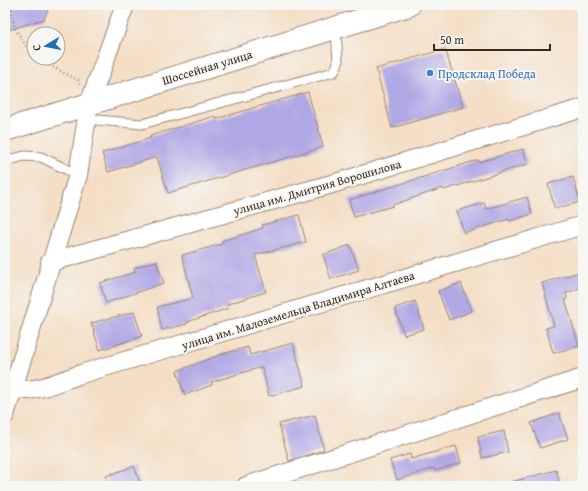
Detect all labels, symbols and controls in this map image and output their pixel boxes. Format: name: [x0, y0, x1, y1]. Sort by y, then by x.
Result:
north arrow: [26, 26, 66, 66]
scale bar: [434, 26, 550, 52]
text: 50 m: [440, 31, 464, 48]
text: С: [28, 43, 45, 52]
street label: Шоссейная улица: [160, 45, 254, 89]
place label: Продсклад Победа: [438, 65, 536, 82]
marker: Продсклад Победа: [425, 68, 435, 78]
street label: улица им. Дмитрия Ворошилова: [230, 155, 403, 219]
street label: улица им. Малоземельца Владимира Алтаева: [179, 266, 417, 354]

